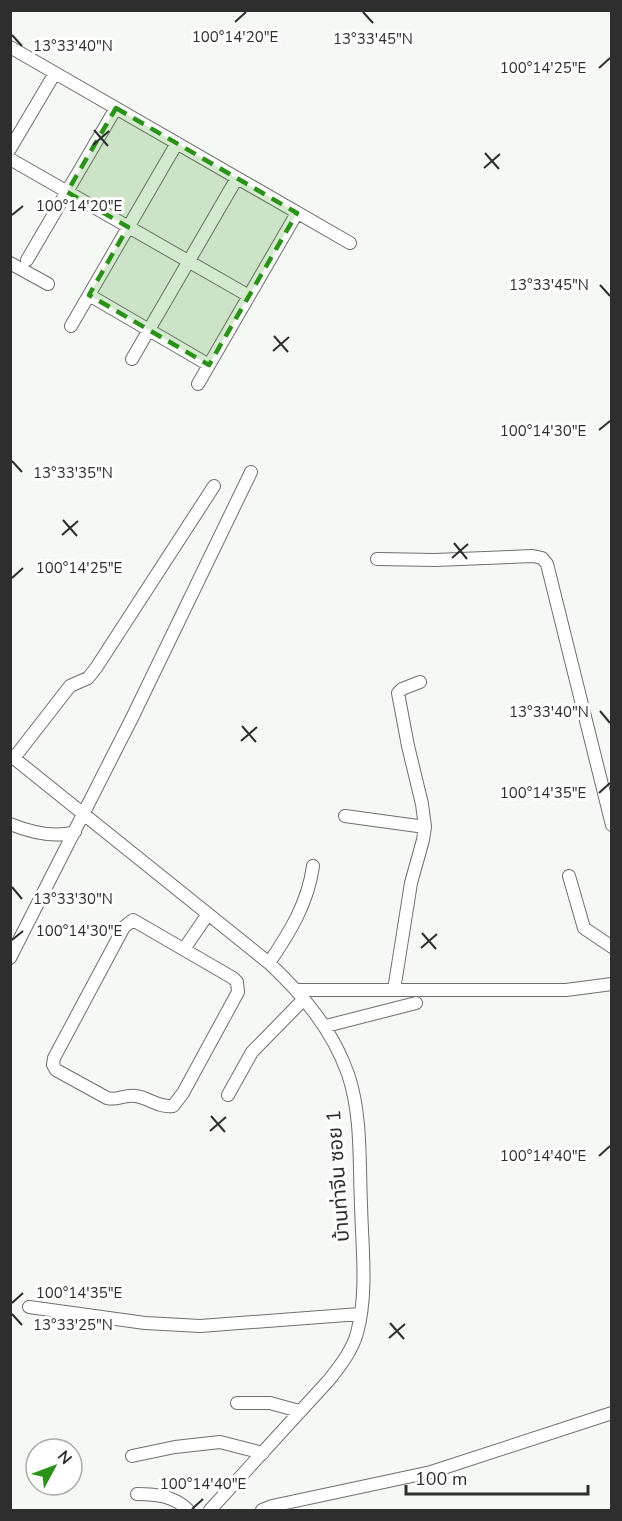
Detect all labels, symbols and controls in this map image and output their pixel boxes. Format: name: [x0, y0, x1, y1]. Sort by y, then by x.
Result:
text: 100°14'20"E: [192, 27, 278, 47]
text: 13°33'45"N: [333, 29, 413, 49]
text: 13°33'40"N: [33, 36, 113, 56]
text: 100°14'25"E: [500, 58, 586, 78]
text: 100°14'20"E: [36, 196, 122, 216]
text: 13°33'45"N: [509, 275, 589, 295]
text: 100°14'30"E: [500, 421, 586, 441]
text: 13°33'35"N: [33, 463, 113, 483]
text: 100°14'25"E: [36, 558, 122, 578]
text: 13°33'40"N: [509, 702, 589, 722]
text: 100°14'35"E: [500, 783, 586, 803]
text: 13°33'30"N: [33, 889, 113, 909]
text: 100°14'30"E: [36, 921, 122, 941]
street label: บ้านท่าจีน ซอย 1: [320, 1109, 356, 1243]
text: 100°14'40"E: [500, 1146, 586, 1166]
text: 100°14'35"E: [36, 1283, 122, 1303]
text: 13°33'25"N: [33, 1315, 113, 1335]
north arrow: [24, 1437, 84, 1497]
text: N: [52, 1446, 77, 1470]
scale bar: [406, 1458, 588, 1496]
text: 100 m: [415, 1467, 467, 1491]
text: 100°14'40"E: [160, 1474, 246, 1494]

